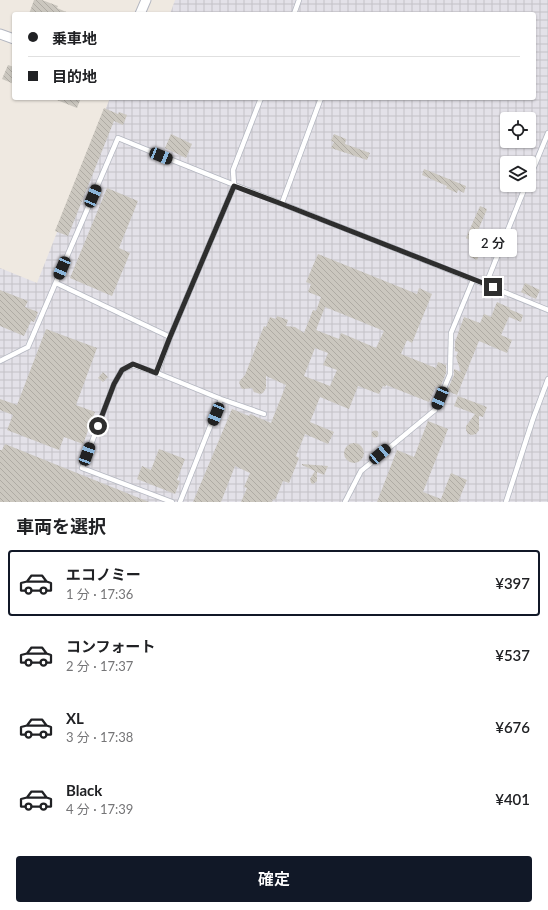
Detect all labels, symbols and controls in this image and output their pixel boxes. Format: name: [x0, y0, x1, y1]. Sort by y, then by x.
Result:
text: 乗車地: [52, 29, 97, 47]
text: 目的地: [52, 67, 97, 85]
map controls: [500, 112, 536, 192]
button: locate: [500, 112, 536, 148]
car: [148, 146, 174, 166]
button: layers: [500, 156, 536, 192]
car: [83, 183, 103, 209]
callout: 2 分: [469, 229, 517, 257]
text: 2 分: [481, 235, 505, 251]
car: [52, 255, 72, 281]
route end: [484, 278, 502, 296]
car: [430, 385, 450, 411]
car: [206, 401, 226, 427]
route start: [89, 417, 107, 435]
car: [77, 441, 97, 467]
car: [367, 442, 393, 466]
text: 車両を選択: [16, 515, 106, 537]
icon: car: [18, 565, 54, 601]
text: エコノミー: [66, 565, 141, 583]
text: ¥397: [495, 574, 530, 592]
text: 1 分 · 17:36: [66, 586, 133, 602]
icon: car: [18, 637, 54, 673]
text: コンフォート: [66, 637, 156, 655]
text: ¥537: [495, 646, 530, 664]
text: 2 分 · 17:37: [66, 658, 133, 674]
icon: car: [18, 709, 54, 745]
text: XL: [66, 709, 84, 727]
text: ¥676: [495, 718, 530, 736]
text: 3 分 · 17:38: [66, 729, 133, 745]
icon: car: [18, 781, 54, 817]
text: Black: [66, 781, 102, 799]
text: ¥401: [495, 790, 530, 808]
text: 4 分 · 17:39: [66, 801, 133, 817]
button: 確定: [16, 856, 532, 902]

